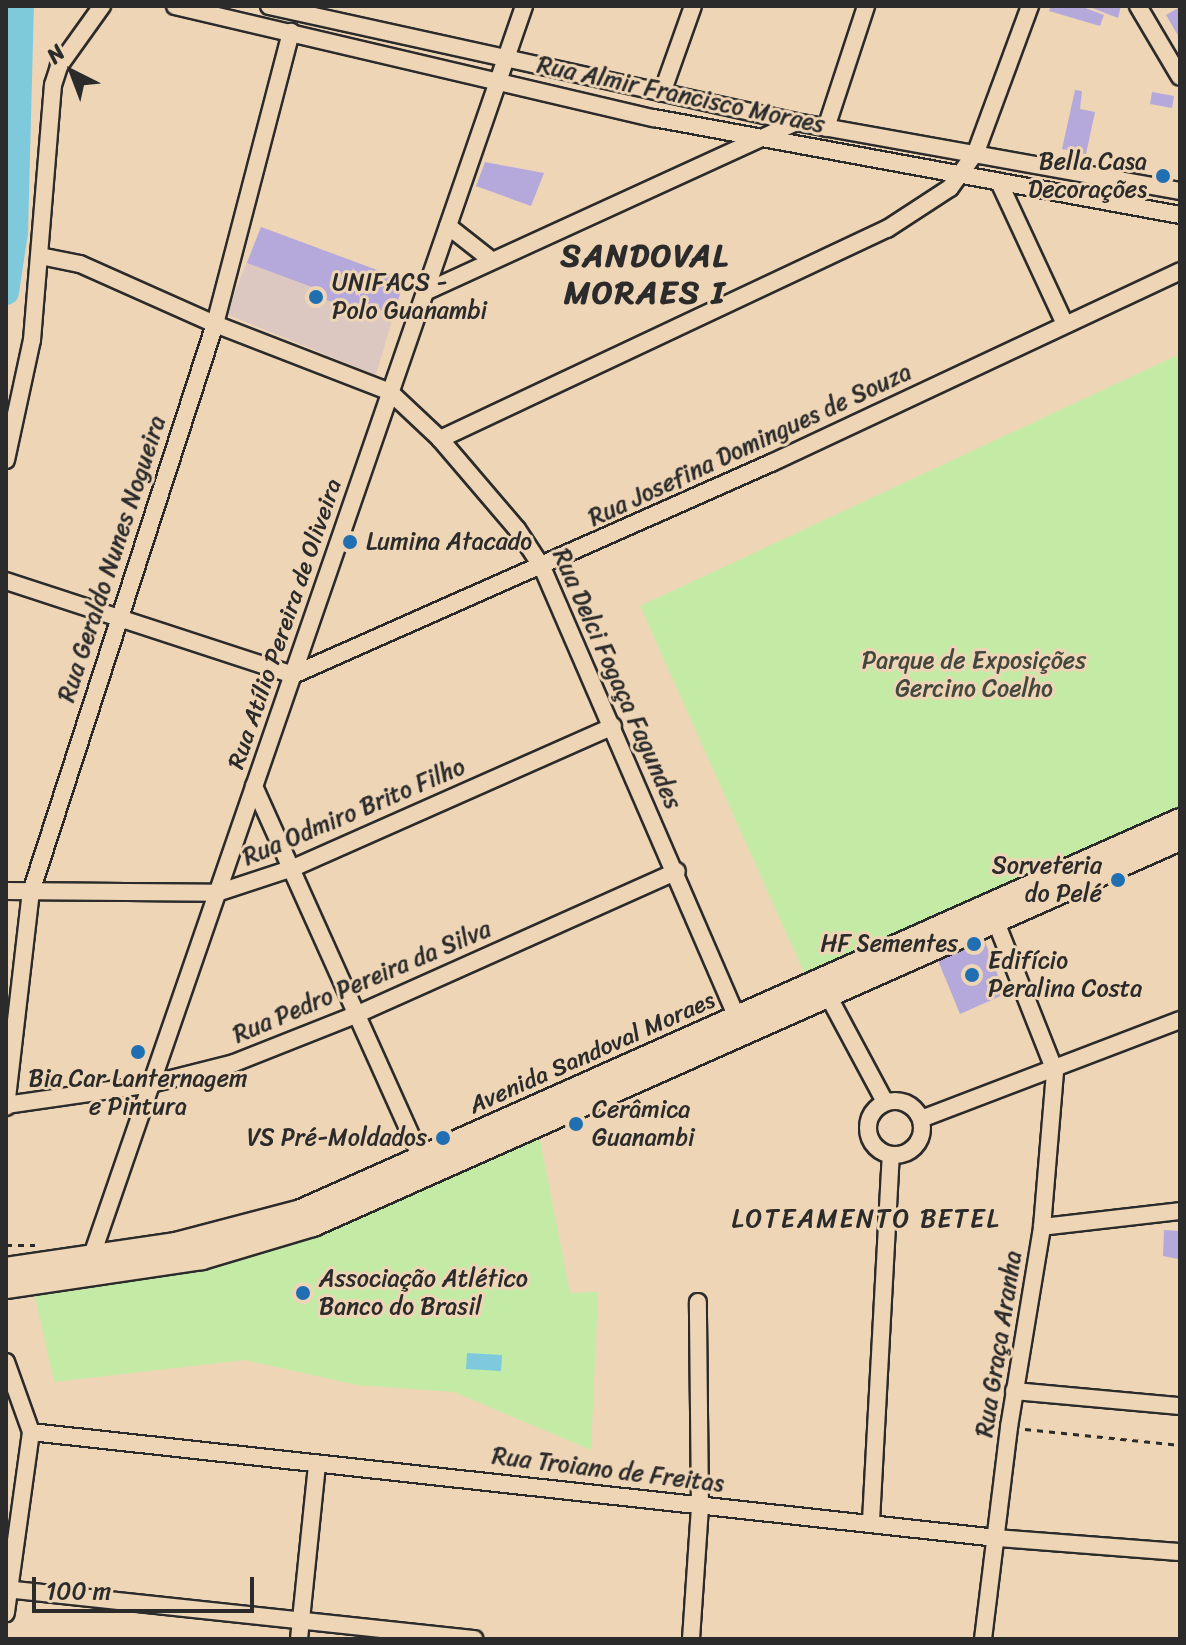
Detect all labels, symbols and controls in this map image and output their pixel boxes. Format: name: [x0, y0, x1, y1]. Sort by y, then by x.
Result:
north arrow: [32, 32, 112, 112]
text: N: [37, 34, 74, 73]
street label: Rua Almir Francisco Moraes: [535, 50, 827, 140]
place label: Bella Casa Decorações: [1028, 148, 1147, 204]
marker: Bella Casa Decorações: [1154, 167, 1172, 185]
district label: SANDOVAL MORAES I: [560, 238, 730, 313]
place label: UNIFACS - Polo Guanambi: [332, 269, 487, 325]
marker: UNIFACS - Polo Guanambi: [307, 288, 325, 306]
street label: Rua Josefina Domingues de Souza: [583, 357, 917, 533]
street label: Rua Geraldo Nunes Nogueira: [52, 413, 172, 705]
street label: Rua Atílio Pereira de Oliveira: [221, 474, 349, 774]
place label: Lumina Atacado: [366, 528, 533, 556]
marker: Lumina Atacado: [341, 533, 359, 551]
street label: Rua Delci Fogaça Fagundes: [546, 544, 688, 814]
park label: Parque de Exposições Gercino Coelho: [862, 647, 1086, 703]
street label: Rua Odmiro Brito Filho: [238, 752, 470, 872]
place label: Sorveteria do Pelé: [992, 852, 1102, 908]
marker: Sorveteria do Pelé: [1109, 871, 1127, 889]
street label: Rua Pedro Pereira da Silva: [227, 914, 497, 1050]
place label: HF Sementes: [818, 930, 958, 958]
marker: HF Sementes: [965, 935, 983, 953]
place label: Edifício Peralina Costa: [988, 947, 1142, 1003]
marker: Edifício Peralina Costa: [963, 966, 981, 984]
street label: Avenida Sandoval Moraes: [464, 986, 720, 1120]
marker: Bia Car Lanternagem e Pintura: [129, 1043, 147, 1061]
place label: Bia Car Lanternagem e Pintura: [28, 1065, 248, 1121]
place label: Cerâmica Guanambi: [592, 1096, 695, 1152]
marker: Cerâmica Guanambi: [567, 1115, 585, 1133]
place label: VS Pré-Moldados: [245, 1124, 427, 1152]
marker: VS Pré-Moldados: [434, 1129, 452, 1147]
district label: LOTEAMENTO BETEL: [733, 1203, 999, 1235]
street label: Rua Graça Aranha: [970, 1249, 1028, 1439]
place label: Associação Atlético Banco do Brasil: [319, 1265, 528, 1321]
marker: Associação Atlético Banco do Brasil: [294, 1284, 312, 1302]
street label: Rua Troiano de Freitas: [490, 1441, 726, 1499]
scale bar: [36, 1561, 258, 1611]
text: 100 m: [46, 1570, 111, 1612]

